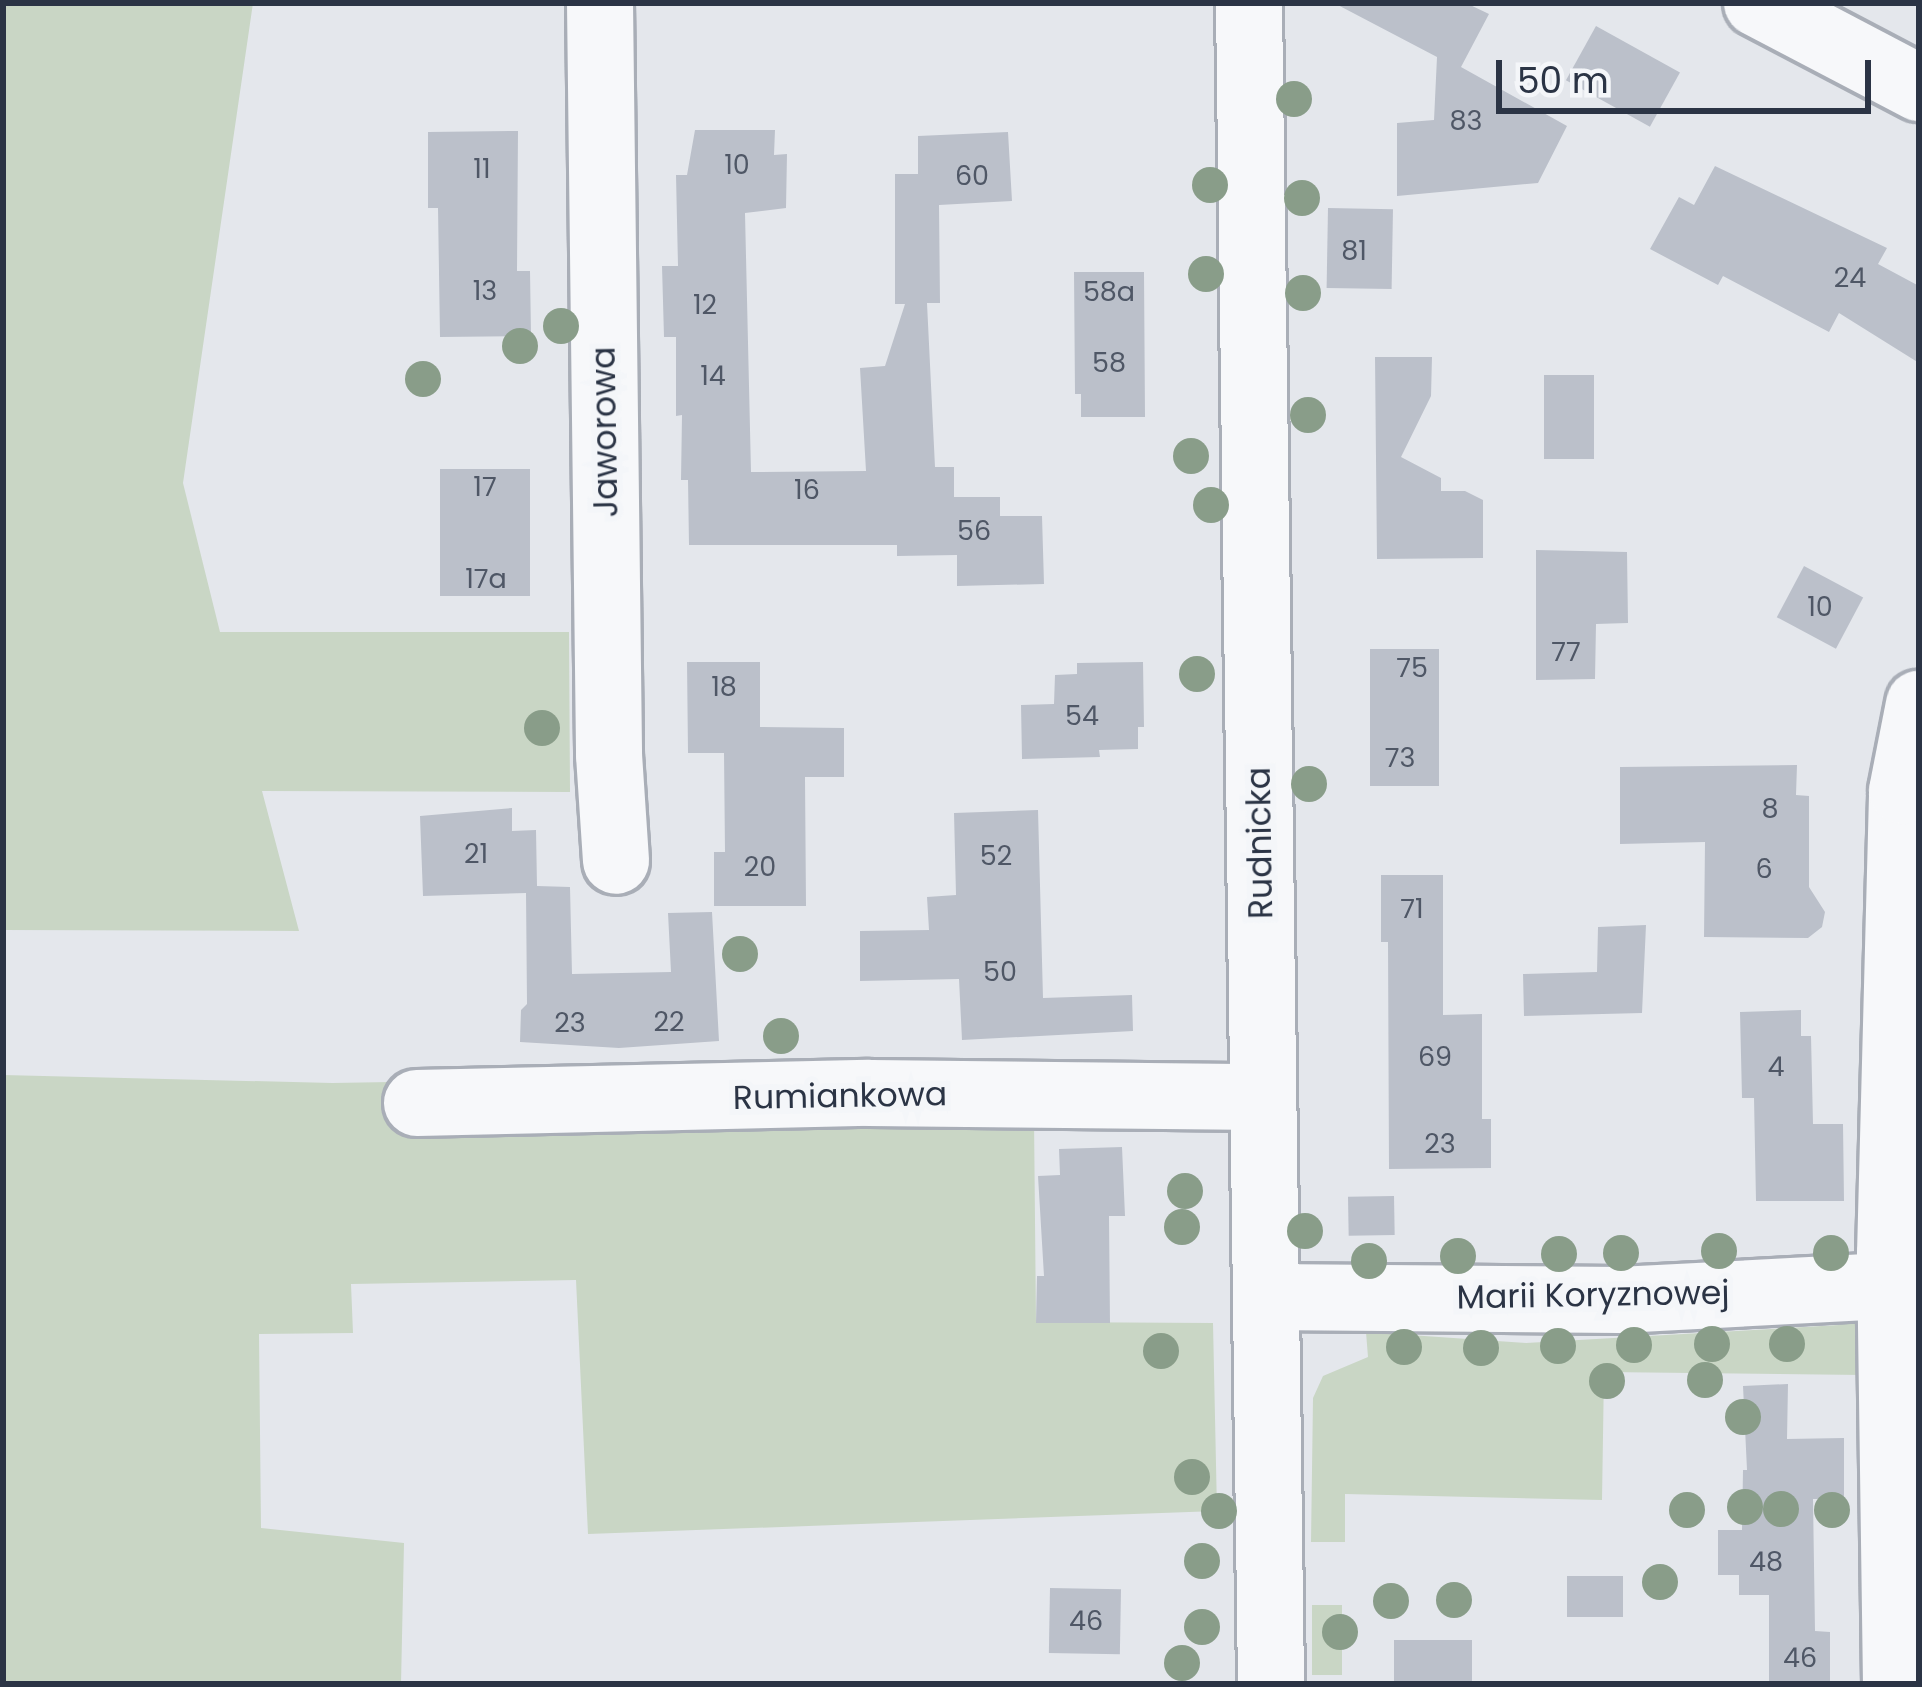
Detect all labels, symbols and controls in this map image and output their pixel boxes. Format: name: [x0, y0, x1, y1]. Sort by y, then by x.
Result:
scale bar: [1502, 36, 1877, 110]
text: 50 m: [1517, 55, 1609, 106]
house number: 83: [1450, 105, 1482, 137]
house number: 10: [724, 149, 750, 181]
house number: 11: [473, 153, 491, 185]
house number: 60: [955, 160, 989, 192]
house number: 81: [1341, 235, 1367, 267]
house number: 24: [1834, 262, 1866, 294]
house number: 13: [473, 275, 497, 307]
house number: 58a: [1083, 276, 1135, 308]
house number: 12: [693, 289, 717, 321]
street label: Jaworowa: [584, 346, 626, 518]
house number: 58: [1092, 347, 1126, 379]
house number: 14: [700, 360, 726, 392]
house number: 17: [473, 471, 497, 503]
house number: 16: [794, 474, 820, 506]
house number: 56: [957, 515, 991, 547]
house number: 17a: [465, 563, 507, 595]
house number: 10: [1807, 591, 1833, 623]
house number: 77: [1551, 636, 1581, 668]
house number: 75: [1396, 652, 1428, 684]
house number: 18: [711, 671, 737, 703]
house number: 54: [1065, 700, 1099, 732]
house number: 73: [1385, 742, 1415, 774]
street label: Rudnicka: [1239, 767, 1281, 919]
house number: 8: [1761, 793, 1779, 825]
house number: 21: [464, 838, 488, 870]
house number: 52: [980, 840, 1012, 872]
house number: 20: [744, 851, 776, 883]
house number: 6: [1755, 853, 1773, 885]
house number: 71: [1400, 893, 1424, 925]
house number: 50: [983, 956, 1017, 988]
house number: 22: [653, 1006, 685, 1038]
house number: 23: [554, 1007, 586, 1039]
house number: 69: [1418, 1041, 1452, 1073]
house number: 4: [1768, 1051, 1784, 1083]
street label: Rumiankowa: [733, 1074, 947, 1118]
house number: 23: [1424, 1128, 1456, 1160]
street label: Marii Koryznowej: [1456, 1273, 1730, 1317]
house number: 48: [1749, 1546, 1783, 1578]
house number: 46: [1069, 1605, 1103, 1637]
house number: 46: [1783, 1642, 1817, 1674]

